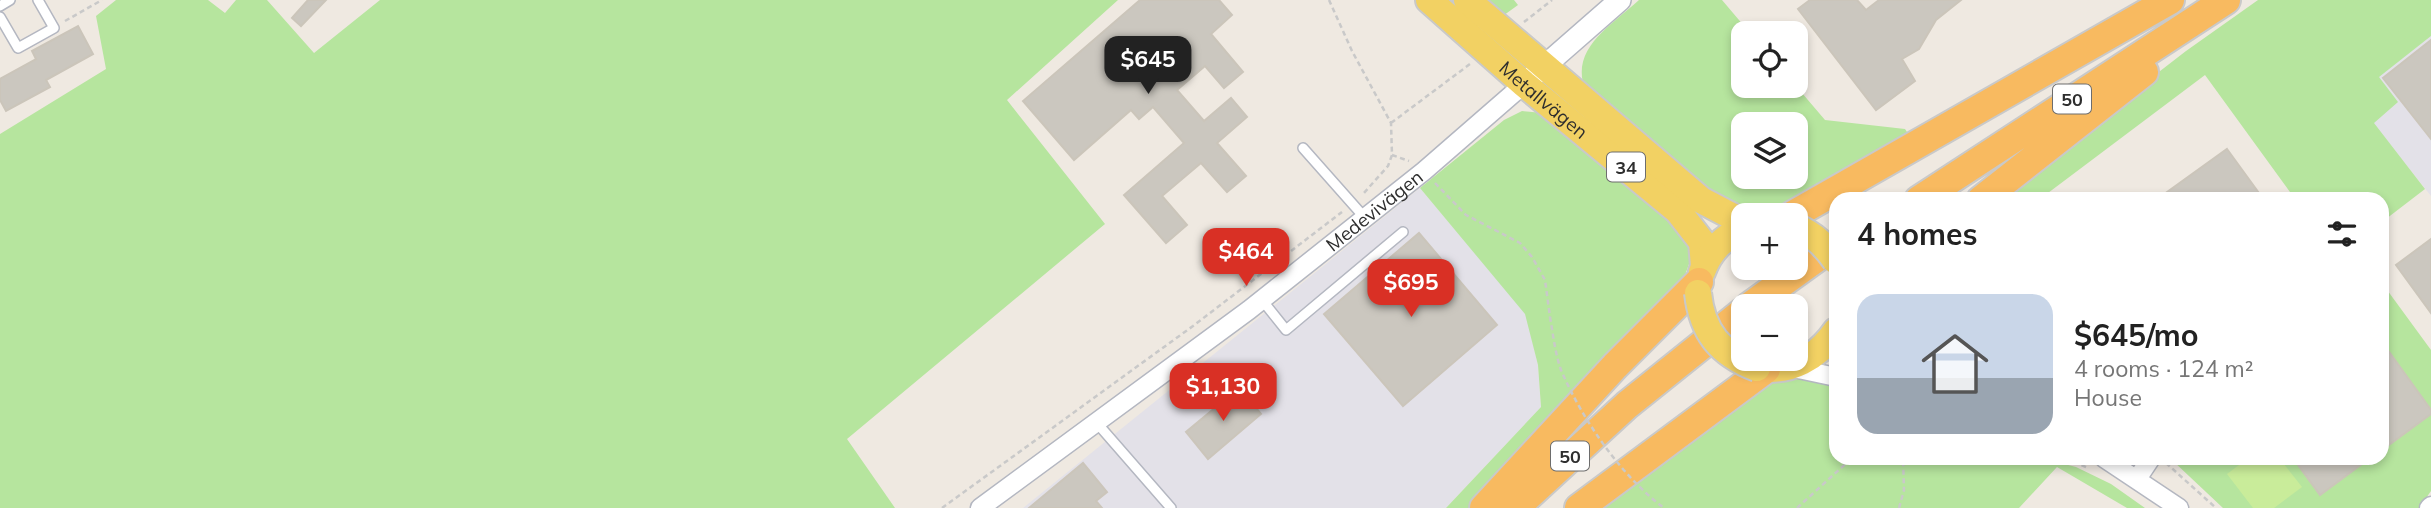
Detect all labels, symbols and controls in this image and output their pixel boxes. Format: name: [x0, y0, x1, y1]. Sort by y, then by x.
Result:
map controls: [1731, 21, 1808, 371]
button: locate: [1731, 21, 1808, 98]
pin: $645: [1107, 36, 1189, 96]
text: $645: [1120, 44, 1176, 73]
street label: Metallvägen: [1494, 56, 1593, 144]
road number: 50: [2053, 84, 2091, 114]
button: layers: [1731, 112, 1808, 189]
road number: 34: [1607, 152, 1645, 182]
street label: Medevivägen: [1321, 165, 1428, 256]
button: +: [1731, 203, 1808, 280]
text: 4 homes: [1857, 215, 1978, 253]
icon: filters: [2323, 215, 2361, 253]
pin: $464: [1205, 229, 1287, 288]
text: $464: [1218, 236, 1274, 265]
pin: $695: [1370, 260, 1452, 319]
text: $695: [1383, 267, 1439, 296]
button: −: [1731, 294, 1808, 371]
text: $645/mo: [2074, 316, 2198, 354]
icon: home: [1913, 322, 1997, 406]
text: 4 rooms · 124 m²: [2074, 354, 2254, 383]
pin: $1,130: [1166, 364, 1280, 423]
text: $1,130: [1186, 371, 1260, 400]
text: House: [2074, 383, 2142, 412]
road number: 50: [1551, 442, 1589, 470]

